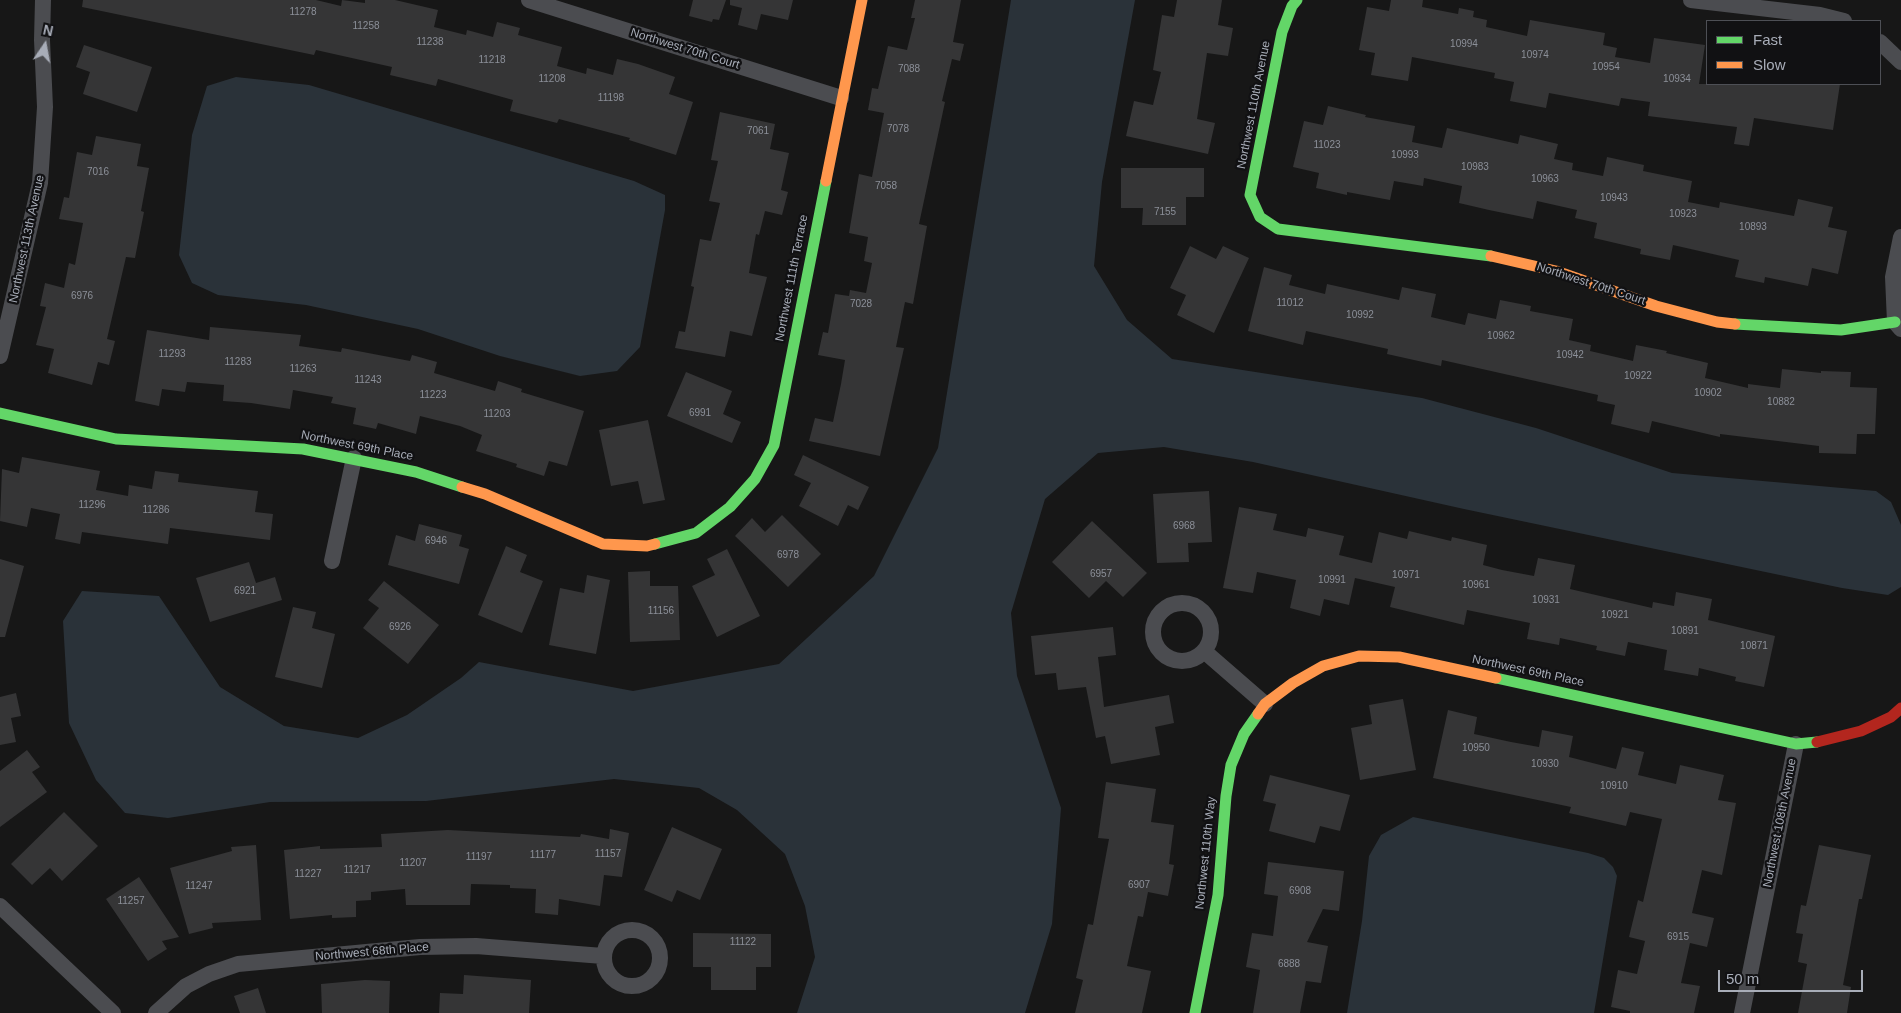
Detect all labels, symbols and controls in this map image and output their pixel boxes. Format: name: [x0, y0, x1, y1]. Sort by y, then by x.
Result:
house number: 11278: [289, 6, 317, 18]
north arrow: [20, 20, 70, 70]
house number: 11258: [352, 20, 380, 32]
legend: [1706, 20, 1881, 85]
text: N: [42, 21, 55, 39]
street label: Northwest 70th Court: [629, 26, 741, 72]
text: Fast: [1753, 31, 1782, 48]
house number: 11238: [416, 36, 444, 48]
house number: 10994: [1450, 38, 1478, 50]
street label: Northwest 110th Avenue: [1235, 40, 1273, 170]
house number: 10974: [1521, 49, 1549, 61]
house number: 11218: [478, 54, 506, 66]
text: Slow: [1753, 56, 1786, 73]
house number: 10954: [1592, 61, 1620, 73]
house number: 7088: [898, 63, 920, 75]
house number: 11208: [538, 73, 566, 85]
house number: 10934: [1663, 73, 1691, 85]
house number: 11198: [598, 92, 624, 104]
house number: 7078: [887, 123, 909, 135]
house number: 7061: [747, 125, 769, 137]
house number: 11023: [1313, 139, 1341, 151]
house number: 10993: [1391, 149, 1419, 161]
house number: 10983: [1461, 161, 1489, 173]
house number: 7016: [87, 166, 109, 178]
house number: 10963: [1531, 173, 1559, 185]
street label: Northwest 113th Avenue: [6, 174, 48, 304]
house number: 7058: [875, 180, 897, 192]
house number: 10943: [1600, 192, 1628, 204]
house number: 7155: [1154, 206, 1176, 218]
house number: 10923: [1669, 208, 1697, 220]
street label: Northwest 111th Terrace: [773, 213, 811, 343]
house number: 10893: [1739, 221, 1767, 233]
street label: Northwest 70th Court: [1535, 260, 1647, 308]
house number: 6976: [71, 290, 93, 302]
house number: 11012: [1276, 297, 1304, 309]
house number: 7028: [850, 298, 872, 310]
house number: 10992: [1346, 309, 1374, 321]
house number: 10962: [1487, 330, 1515, 342]
house number: 11293: [158, 348, 186, 360]
house number: 10942: [1556, 349, 1584, 361]
house number: 11283: [224, 356, 252, 368]
house number: 11263: [289, 363, 317, 375]
house number: 10922: [1624, 370, 1652, 382]
house number: 11243: [354, 374, 382, 386]
house number: 10902: [1694, 387, 1722, 399]
house number: 11223: [419, 389, 447, 401]
house number: 10882: [1767, 396, 1795, 408]
house number: 6991: [689, 407, 711, 419]
house number: 11203: [483, 408, 511, 420]
street label: Northwest 69th Place: [300, 428, 414, 464]
house number: 11296: [78, 499, 106, 511]
house number: 11286: [142, 504, 170, 516]
house number: 6968: [1173, 520, 1195, 532]
house number: 6946: [425, 535, 447, 547]
house number: 6978: [777, 549, 799, 561]
house number: 6957: [1090, 568, 1112, 580]
house number: 10971: [1392, 569, 1420, 581]
house number: 10991: [1318, 574, 1346, 586]
house number: 10961: [1462, 579, 1490, 591]
house number: 6921: [234, 585, 256, 597]
house number: 10931: [1532, 594, 1560, 606]
house number: 11156: [648, 605, 674, 617]
house number: 10921: [1601, 609, 1629, 621]
house number: 6926: [389, 621, 411, 633]
house number: 10891: [1671, 625, 1699, 637]
house number: 10871: [1740, 640, 1768, 652]
street label: Northwest 69th Place: [1471, 652, 1585, 690]
house number: 10950: [1462, 742, 1490, 754]
street label: Northwest 108th Avenue: [1760, 757, 1800, 889]
house number: 10930: [1531, 758, 1559, 770]
house number: 10910: [1600, 780, 1628, 792]
street label: Northwest 110th Way: [1193, 796, 1219, 910]
house number: 11157: [595, 848, 621, 860]
house number: 11177: [530, 849, 556, 861]
house number: 11197: [466, 851, 492, 863]
house number: 11207: [399, 857, 427, 869]
house number: 11217: [343, 864, 371, 876]
house number: 11227: [294, 868, 322, 880]
house number: 6907: [1128, 879, 1150, 891]
house number: 11247: [185, 880, 213, 892]
house number: 6908: [1289, 885, 1311, 897]
house number: 11257: [117, 895, 145, 907]
house number: 6915: [1667, 931, 1689, 943]
house number: 11122: [730, 936, 756, 948]
street label: Northwest 68th Place: [315, 940, 429, 964]
house number: 6888: [1278, 958, 1300, 970]
scale bar: [1721, 960, 1866, 992]
text: 50 m: [1726, 970, 1759, 987]

